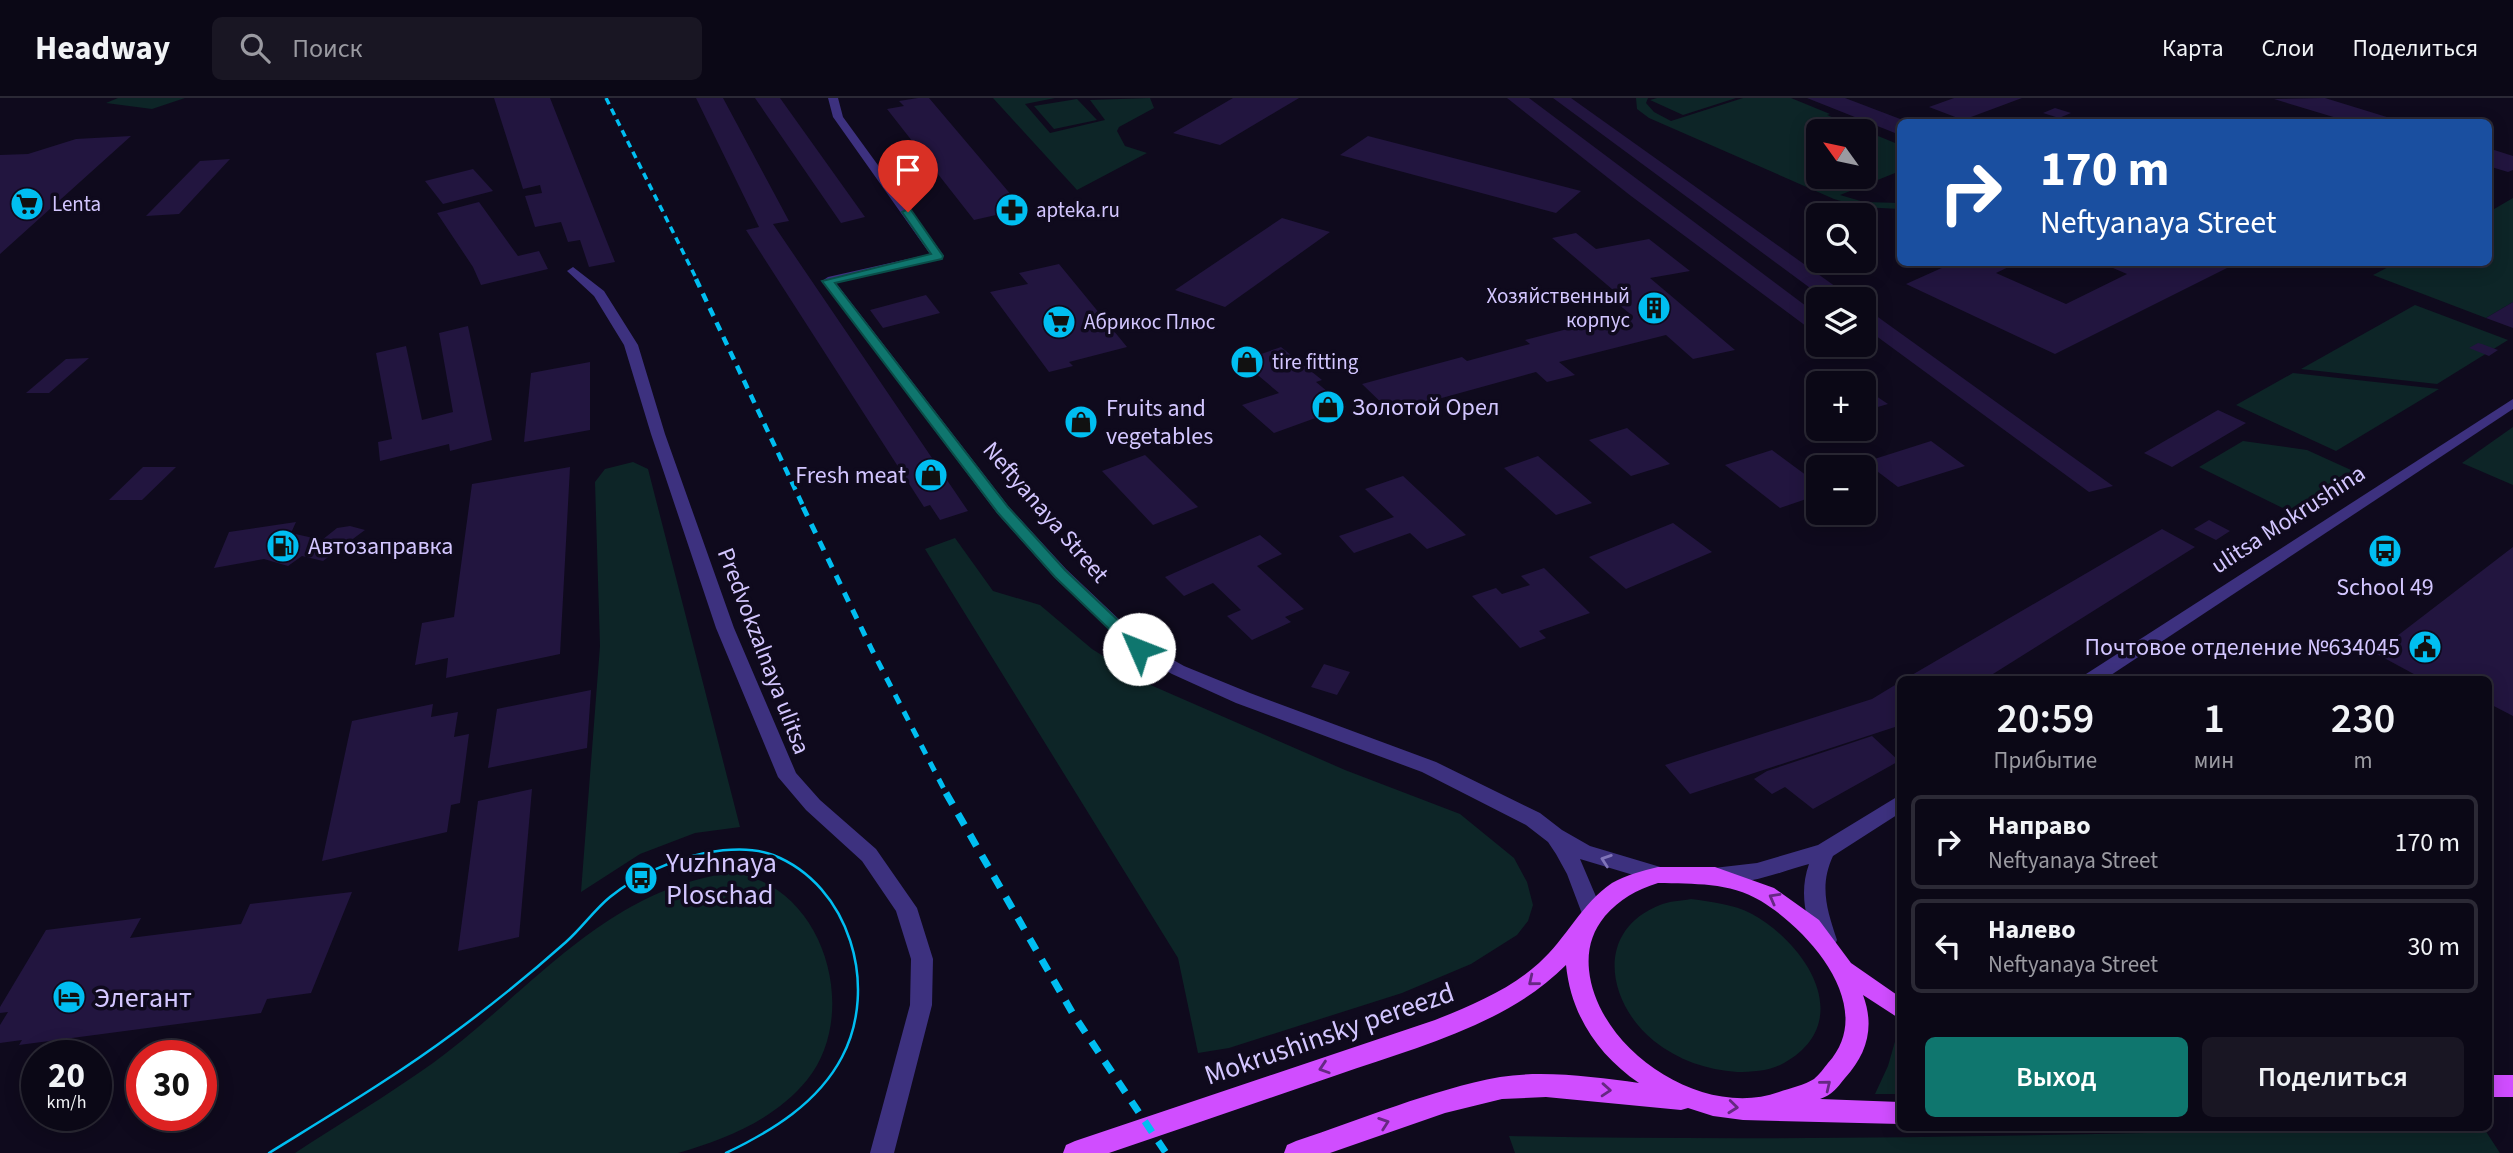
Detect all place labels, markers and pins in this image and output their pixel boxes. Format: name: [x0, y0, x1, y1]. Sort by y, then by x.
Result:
pin: [878, 140, 938, 212]
supermarket icon: Lenta: [8, 185, 46, 223]
place label: Lenta: [52, 189, 101, 219]
pharmacy icon: apteka.ru: [993, 191, 1031, 229]
place label: apteka.ru: [1036, 195, 1120, 225]
place label: Хозяйственный корпус: [1486, 281, 1630, 335]
building icon: Хозяйственный корпус: [1635, 289, 1673, 327]
supermarket icon: Абрикос Плюс: [1040, 303, 1078, 341]
place label: Абрикос Плюс: [1084, 307, 1216, 337]
shop icon: tire fitting: [1228, 343, 1266, 381]
place label: tire fitting: [1272, 347, 1359, 377]
shop icon: Золотой Орел: [1309, 388, 1347, 426]
place label: Золотой Орел: [1352, 390, 1500, 425]
place label: Fruits and vegetables: [1106, 391, 1213, 454]
shop icon: Fruits and vegetables: [1062, 403, 1100, 441]
shop icon: Fresh meat: [912, 456, 950, 494]
place label: Fresh meat: [795, 458, 906, 493]
fuel station icon: Автозаправка: [264, 527, 302, 565]
place label: Автозаправка: [308, 529, 453, 564]
bus stop icon: School 49: [2366, 532, 2404, 570]
place label: School 49: [2336, 570, 2434, 605]
public building icon: Почтовое отделение №634045: [2406, 628, 2444, 666]
place label: Почтовое отделение №634045: [2085, 630, 2400, 665]
place label: Yuzhnaya Ploschad: [665, 843, 777, 915]
bus stop icon: Yuzhnaya Ploschad: [622, 859, 660, 897]
hotel icon: Элегант: [50, 978, 88, 1016]
place label: Элегант: [94, 978, 192, 1018]

